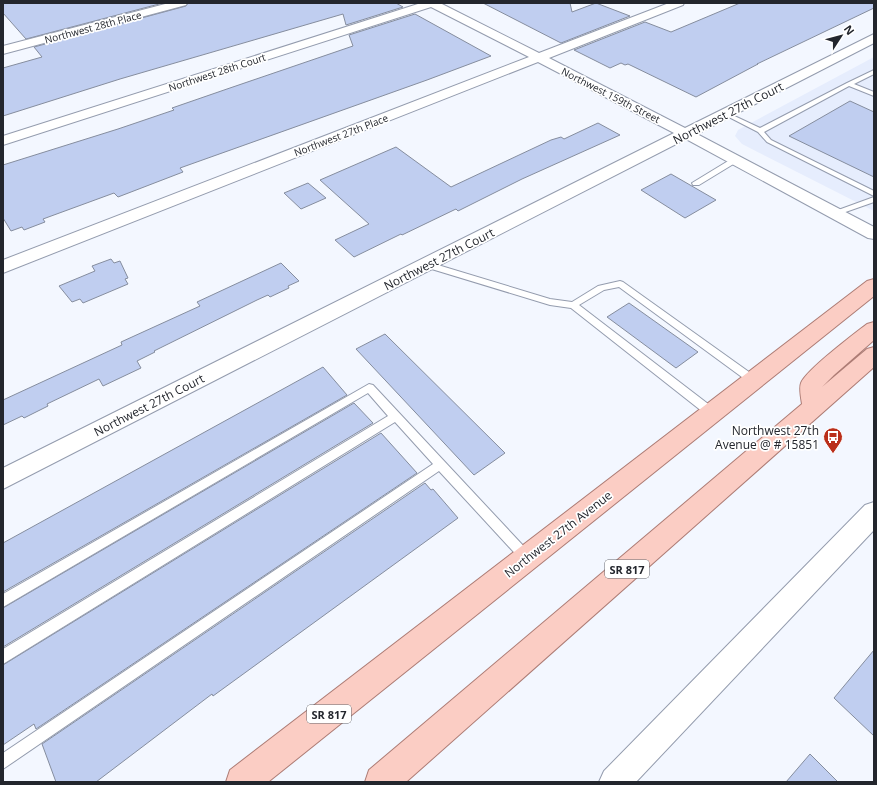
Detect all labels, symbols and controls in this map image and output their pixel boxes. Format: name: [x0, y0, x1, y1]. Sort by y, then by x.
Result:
street label: Northwest 28th Place: [43, 7, 143, 47]
north arrow: [821, 16, 861, 56]
text: N: [841, 22, 858, 38]
street label: Northwest 28th Court: [167, 50, 268, 94]
street label: Northwest 159th Street: [559, 64, 663, 126]
street label: Northwest 27th Court: [670, 78, 786, 148]
street label: Northwest 27th Place: [292, 110, 390, 159]
street label: Northwest 27th Court: [381, 224, 497, 294]
street label: Northwest 27th Court: [91, 370, 207, 440]
place label: Northwest 27th Avenue @ # 15851: [715, 422, 819, 453]
bus stop icon: Northwest 27th Avenue @ # 15851: [822, 426, 844, 454]
street label: Northwest 27th Avenue: [501, 486, 616, 581]
road number: SR 817: [605, 560, 649, 578]
road number: SR 817: [307, 705, 351, 723]

